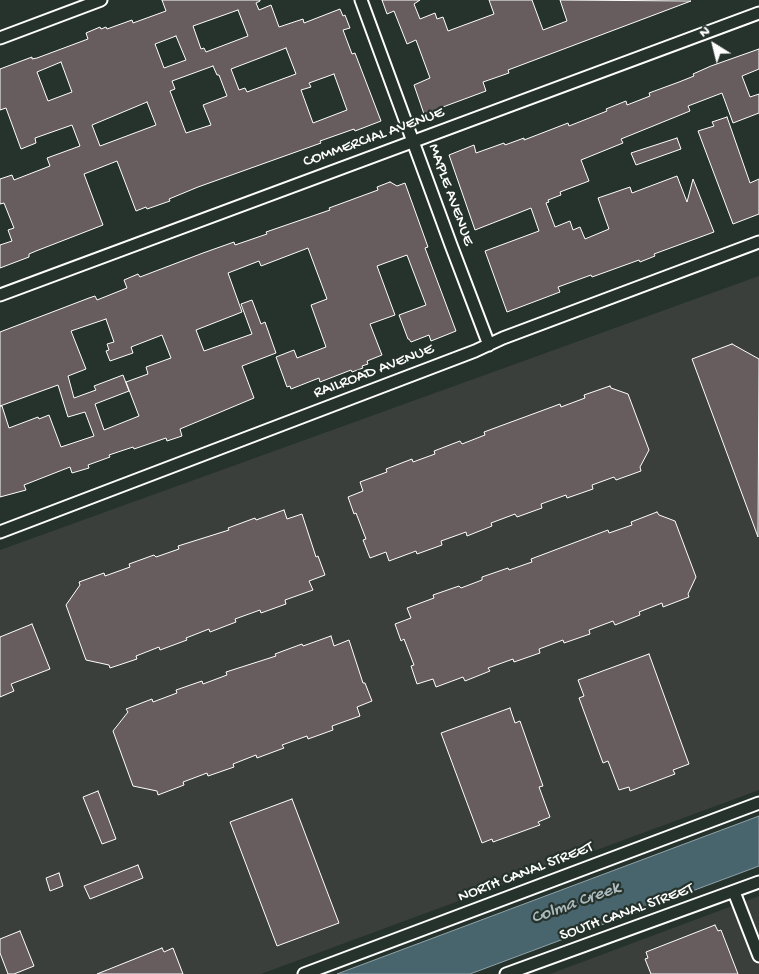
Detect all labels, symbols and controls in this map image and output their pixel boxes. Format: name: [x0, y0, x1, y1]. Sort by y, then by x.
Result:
north arrow: [689, 20, 739, 70]
text: N: [696, 23, 714, 42]
street label: COMMERCIAL AVENUE: [301, 104, 447, 172]
street label: MAPLE AVENUE: [423, 141, 477, 249]
street label: RAILROAD AVENUE: [311, 340, 437, 404]
street label: NORTH CANAL STREET: [456, 838, 596, 908]
water label: Colma Creek: [529, 878, 623, 930]
street label: SOUTH CANAL STREET: [557, 880, 697, 946]

